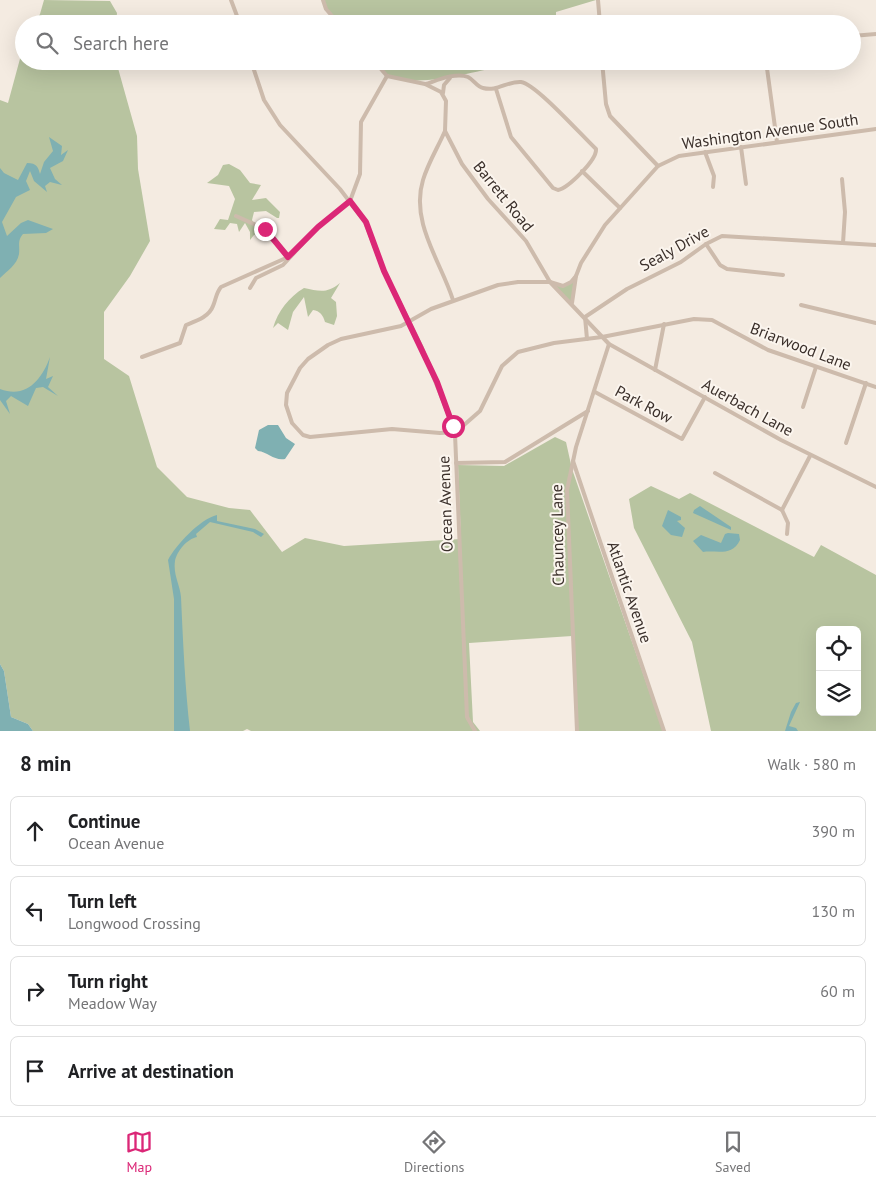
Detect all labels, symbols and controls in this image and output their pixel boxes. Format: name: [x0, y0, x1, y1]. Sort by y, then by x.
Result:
search box: [15, 15, 861, 70]
icon: search: [33, 29, 61, 57]
text: Search here: [73, 31, 169, 55]
street label: Washington Avenue South: [680, 109, 860, 153]
street label: Barrett Road: [469, 157, 539, 235]
route end: [254, 218, 277, 241]
street label: Sealy Drive: [636, 221, 712, 275]
street label: Briarwood Lane: [748, 318, 854, 374]
street label: Auerbach Lane: [699, 374, 797, 440]
street label: Park Row: [612, 381, 676, 428]
route start: [442, 415, 465, 438]
street label: Ocean Avenue: [433, 456, 457, 552]
street label: Chauncey Lane: [546, 484, 568, 586]
street label: Atlantic Avenue: [603, 539, 657, 645]
map controls: [816, 626, 861, 716]
button: locate: [816, 626, 861, 671]
button: layers: [816, 671, 861, 716]
text: 8 min: [20, 750, 71, 777]
text: Walk · 580 m: [767, 754, 856, 774]
text: Continue: [68, 809, 140, 833]
icon: ahead: [21, 817, 49, 845]
text: 390 m: [812, 821, 855, 841]
text: Ocean Avenue: [68, 833, 164, 853]
text: Turn left: [68, 889, 137, 913]
icon: left: [21, 897, 49, 925]
text: 130 m: [812, 901, 855, 921]
text: Longwood Crossing: [68, 913, 201, 933]
text: Turn right: [68, 969, 148, 993]
icon: right: [21, 977, 49, 1005]
text: 60 m: [820, 981, 855, 1001]
text: Meadow Way: [68, 993, 157, 1013]
icon: arrive: [21, 1057, 49, 1085]
text: Arrive at destination: [68, 1059, 234, 1083]
tab: Map: [125, 1128, 153, 1176]
tab: Directions: [404, 1128, 464, 1176]
tab: Saved: [715, 1128, 751, 1176]

